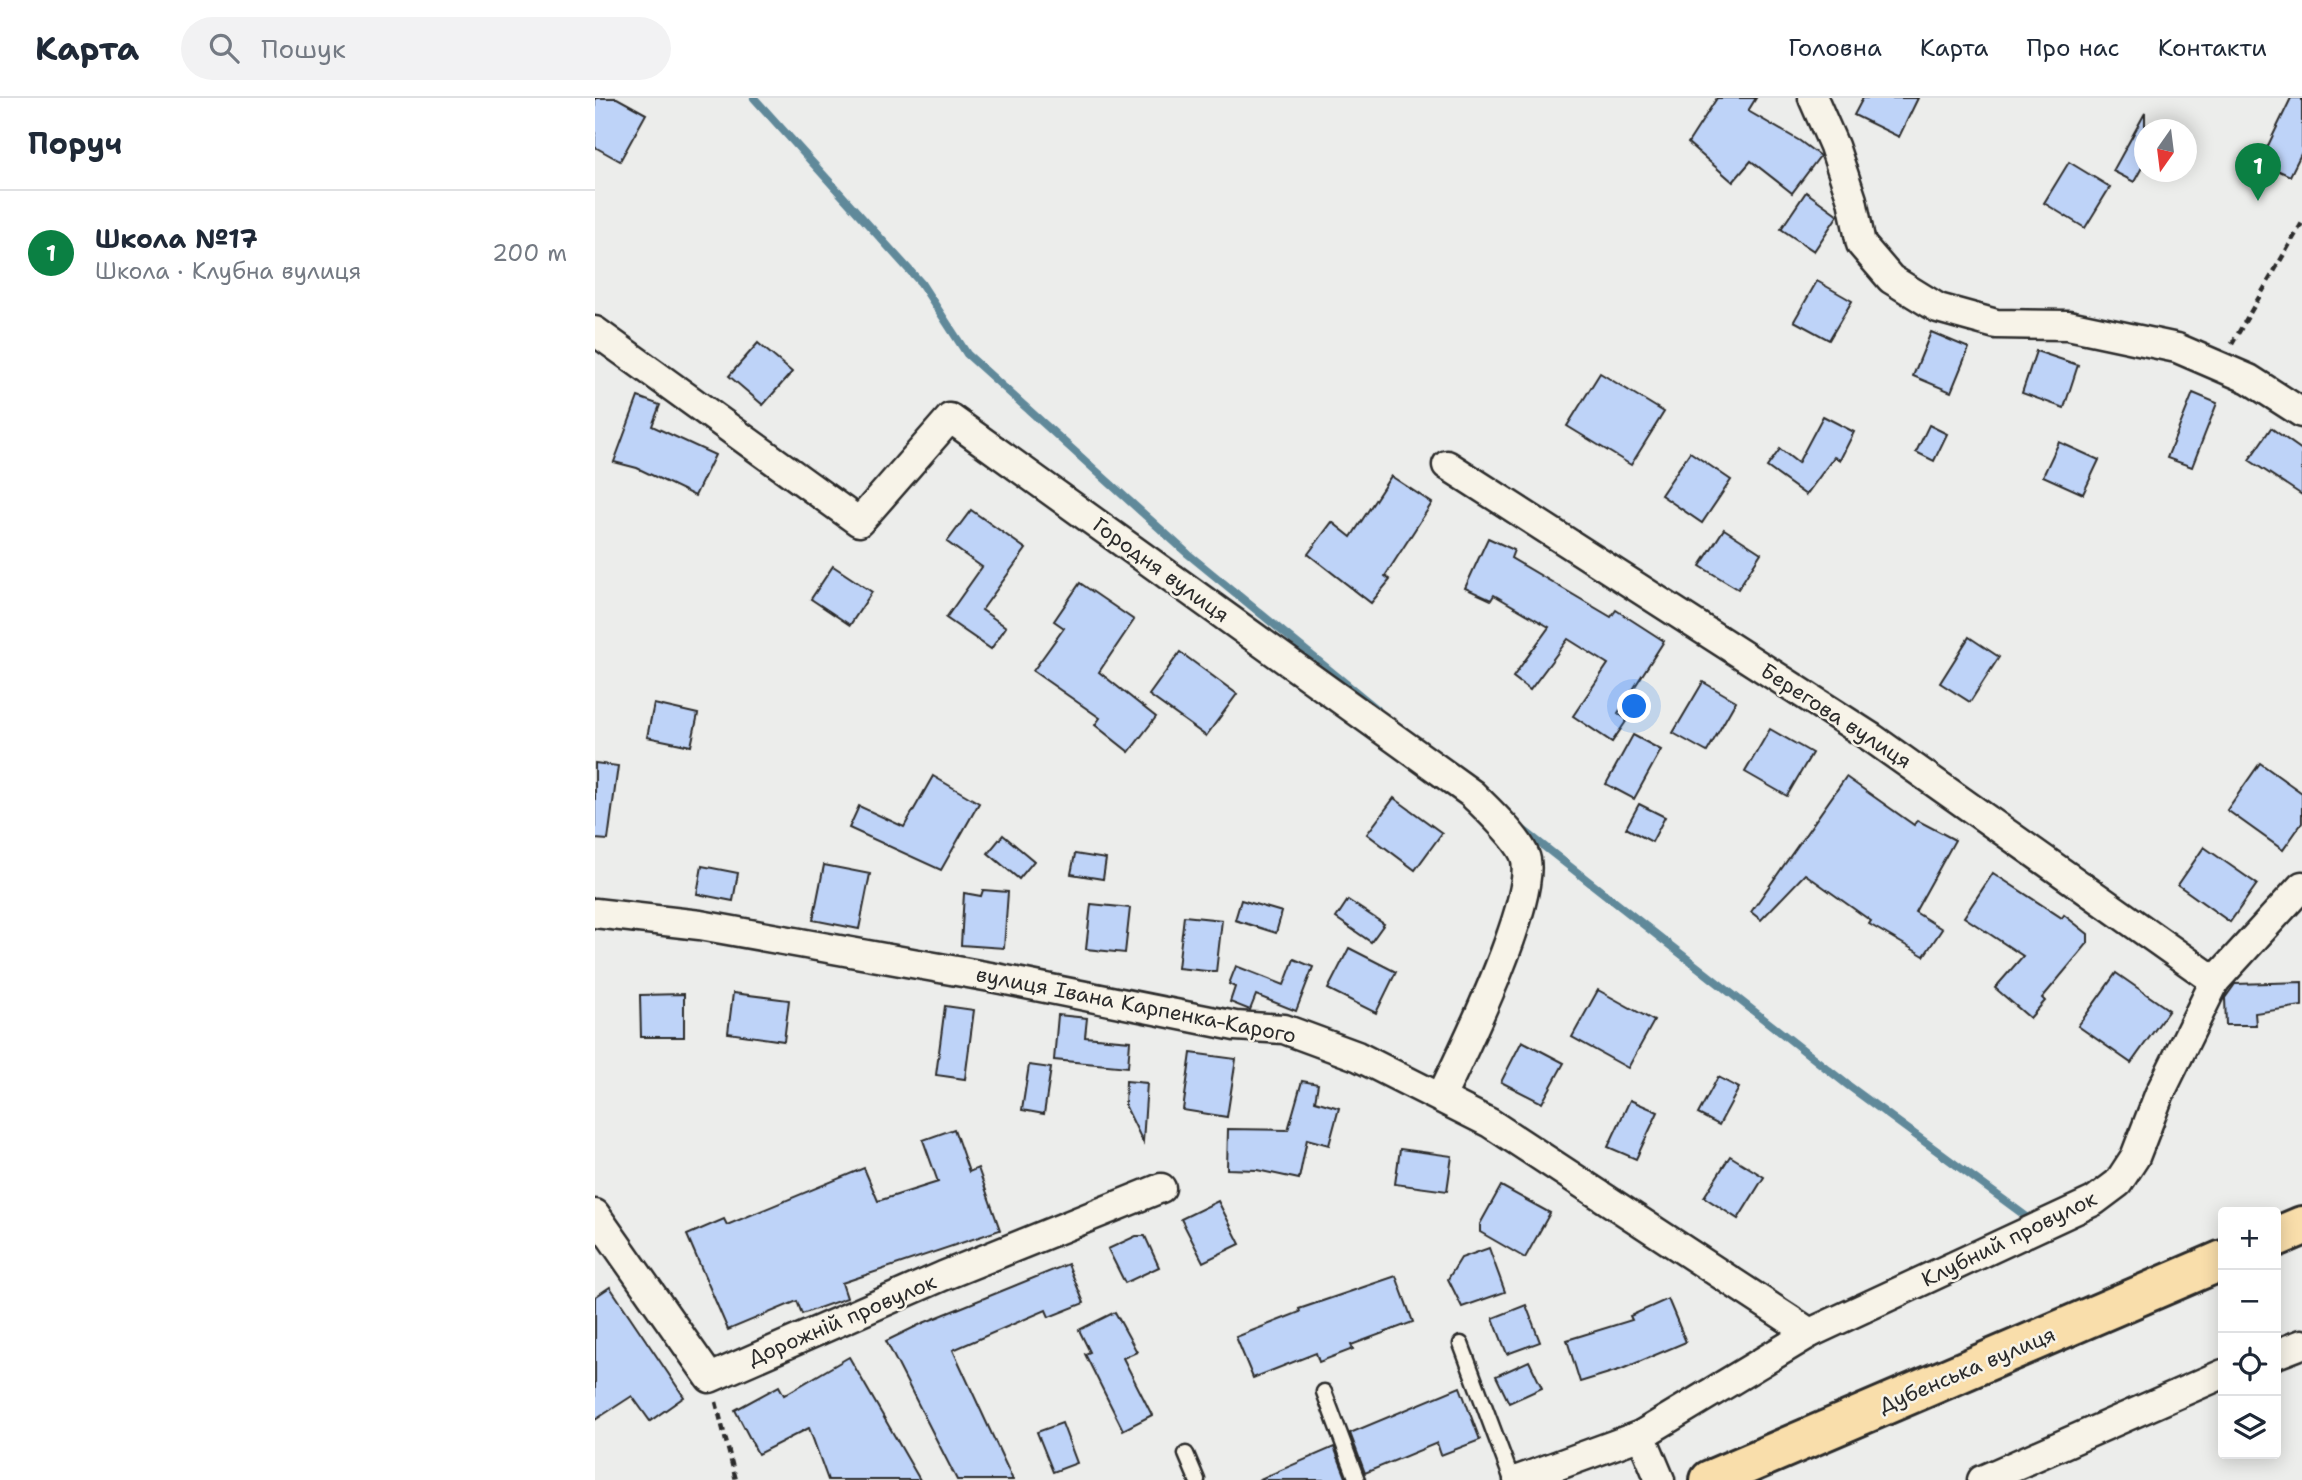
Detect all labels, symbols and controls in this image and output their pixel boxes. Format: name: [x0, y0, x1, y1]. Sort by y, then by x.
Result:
search box: [181, 17, 671, 80]
text: Карта: [35, 26, 139, 71]
icon: search: [205, 29, 243, 67]
text: Пошук: [261, 31, 346, 66]
text: Головна: [1788, 32, 1882, 64]
text: Карта: [1920, 32, 1989, 64]
text: Про нас: [2027, 32, 2120, 64]
text: Контакти: [2158, 32, 2267, 64]
north arrow: [2134, 119, 2197, 182]
text: Поруч: [28, 123, 122, 164]
pin: 1: [2235, 143, 2281, 201]
text: Школа №17: [95, 221, 258, 256]
text: 1: [46, 238, 56, 268]
text: 200 m: [492, 238, 567, 268]
text: Школа · Клубна вулиця: [95, 256, 361, 286]
street label: Городня вулиця: [1087, 511, 1235, 629]
street label: Берегова вулиця: [1755, 657, 1917, 775]
your location: [1617, 689, 1651, 723]
street label: вулиця Івана Карпенка-Карого: [974, 960, 1298, 1050]
street label: Клубний провулок: [1917, 1184, 2101, 1294]
map controls: [2218, 1207, 2281, 1459]
button: +: [2218, 1207, 2281, 1270]
street label: Дорожній провулок: [743, 1268, 941, 1372]
button: −: [2218, 1270, 2281, 1333]
street label: Дубенська вулиця: [1874, 1320, 2060, 1420]
button: locate: [2218, 1333, 2281, 1396]
button: layers: [2218, 1396, 2281, 1459]

